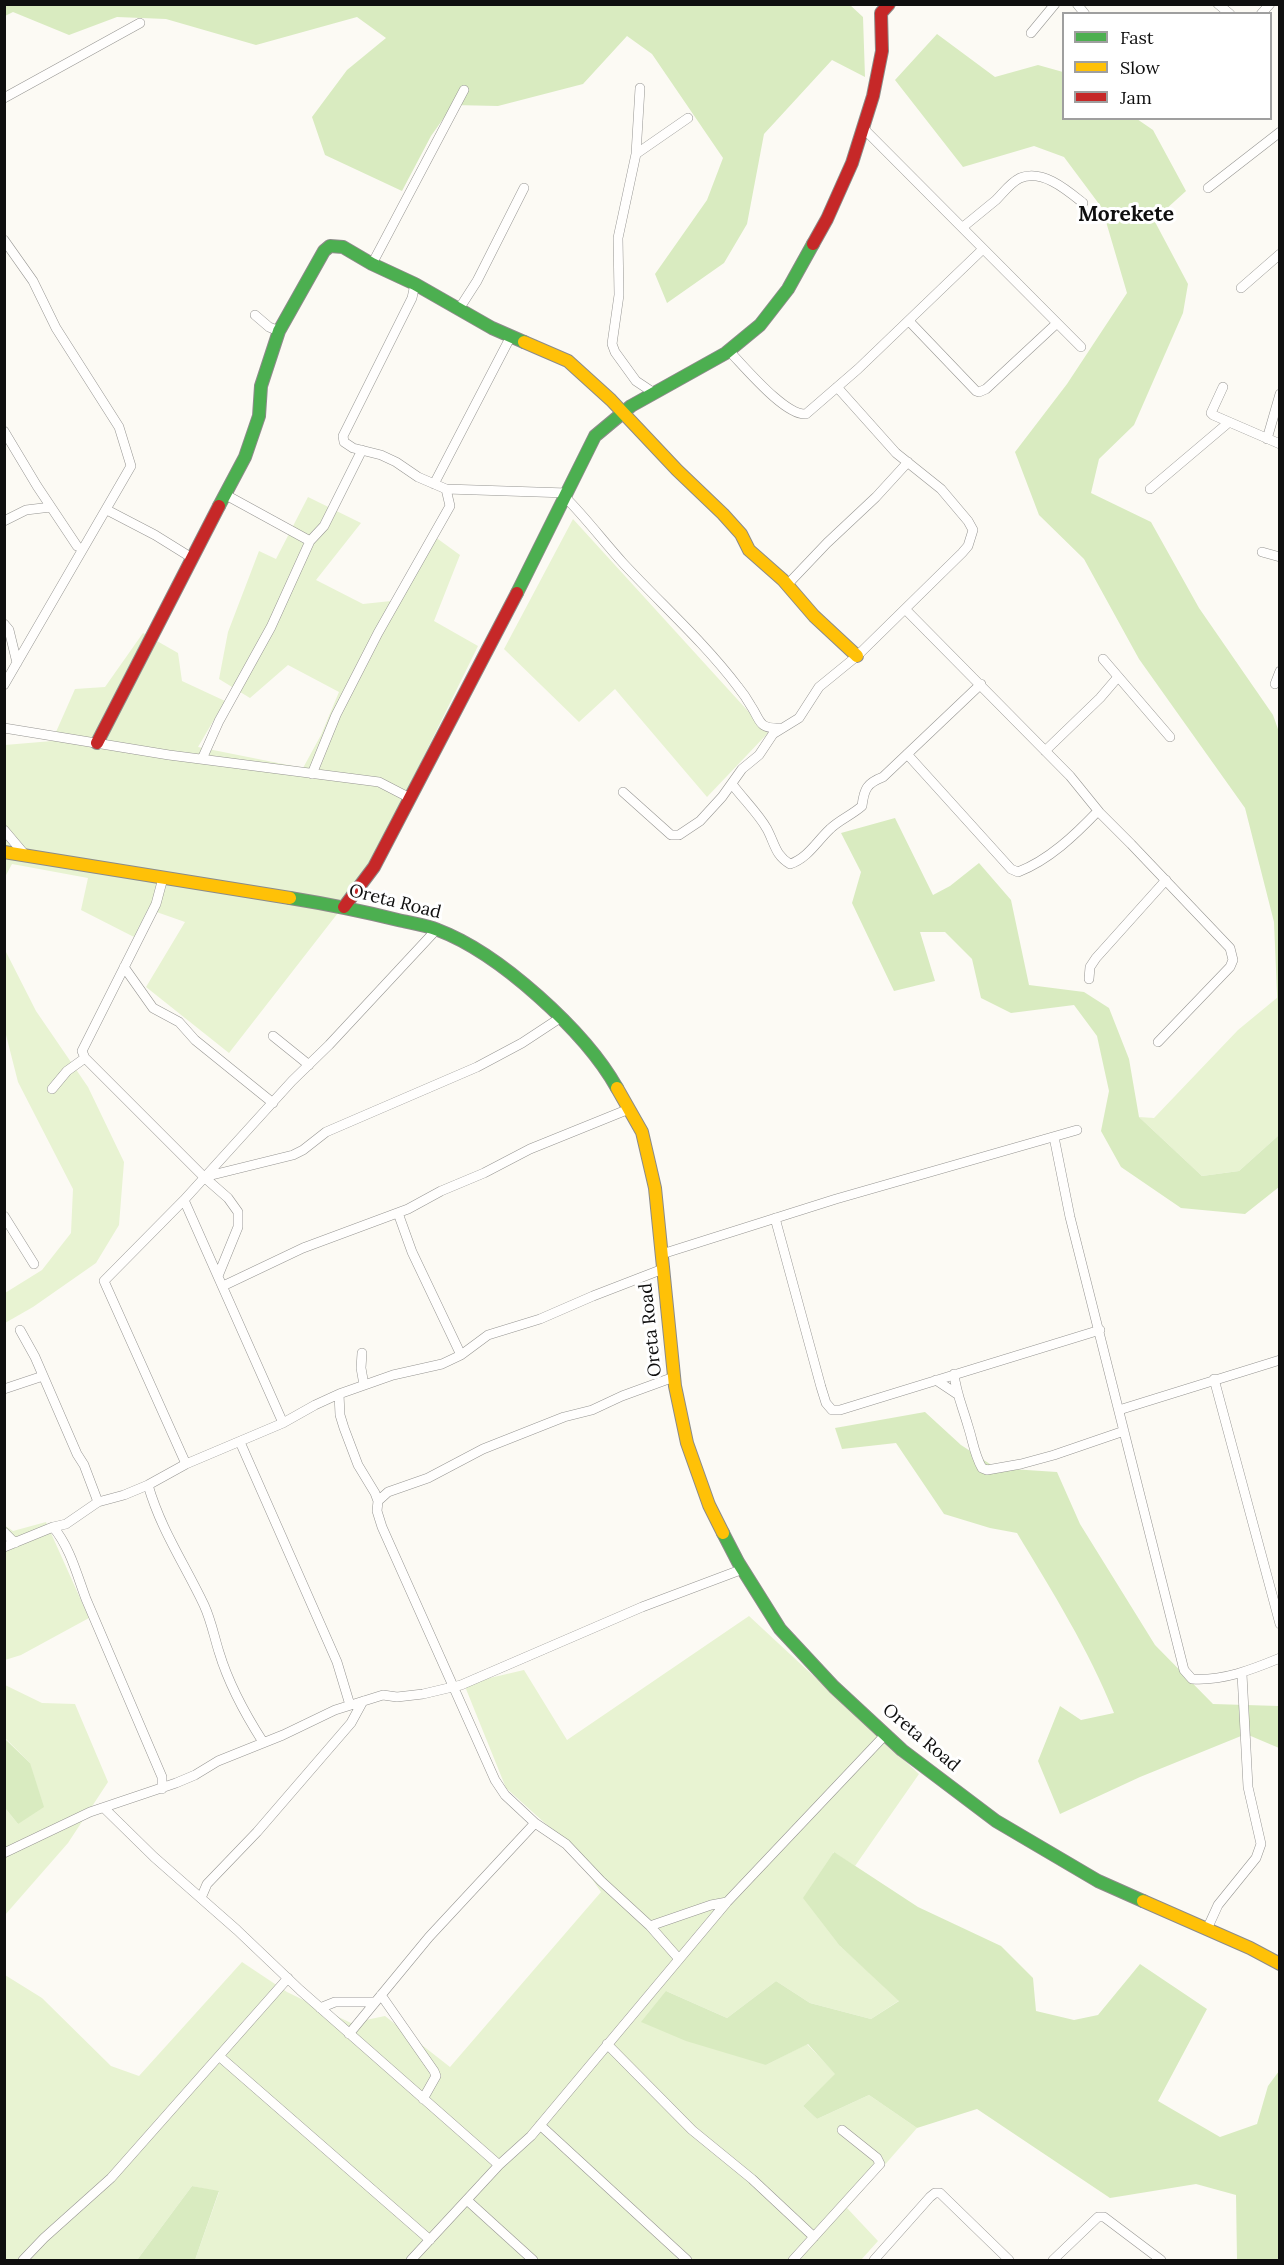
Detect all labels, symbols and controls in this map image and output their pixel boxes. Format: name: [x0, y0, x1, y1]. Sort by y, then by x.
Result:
legend: [1062, 12, 1272, 120]
text: Fast: [1120, 26, 1154, 49]
text: Slow: [1120, 56, 1160, 79]
text: Jam: [1120, 86, 1152, 109]
district label: Morekete: [1078, 202, 1174, 228]
street label: Oreta Road: [347, 880, 443, 924]
street label: Oreta Road: [635, 1282, 667, 1378]
street label: Oreta Road: [878, 1699, 964, 1777]

